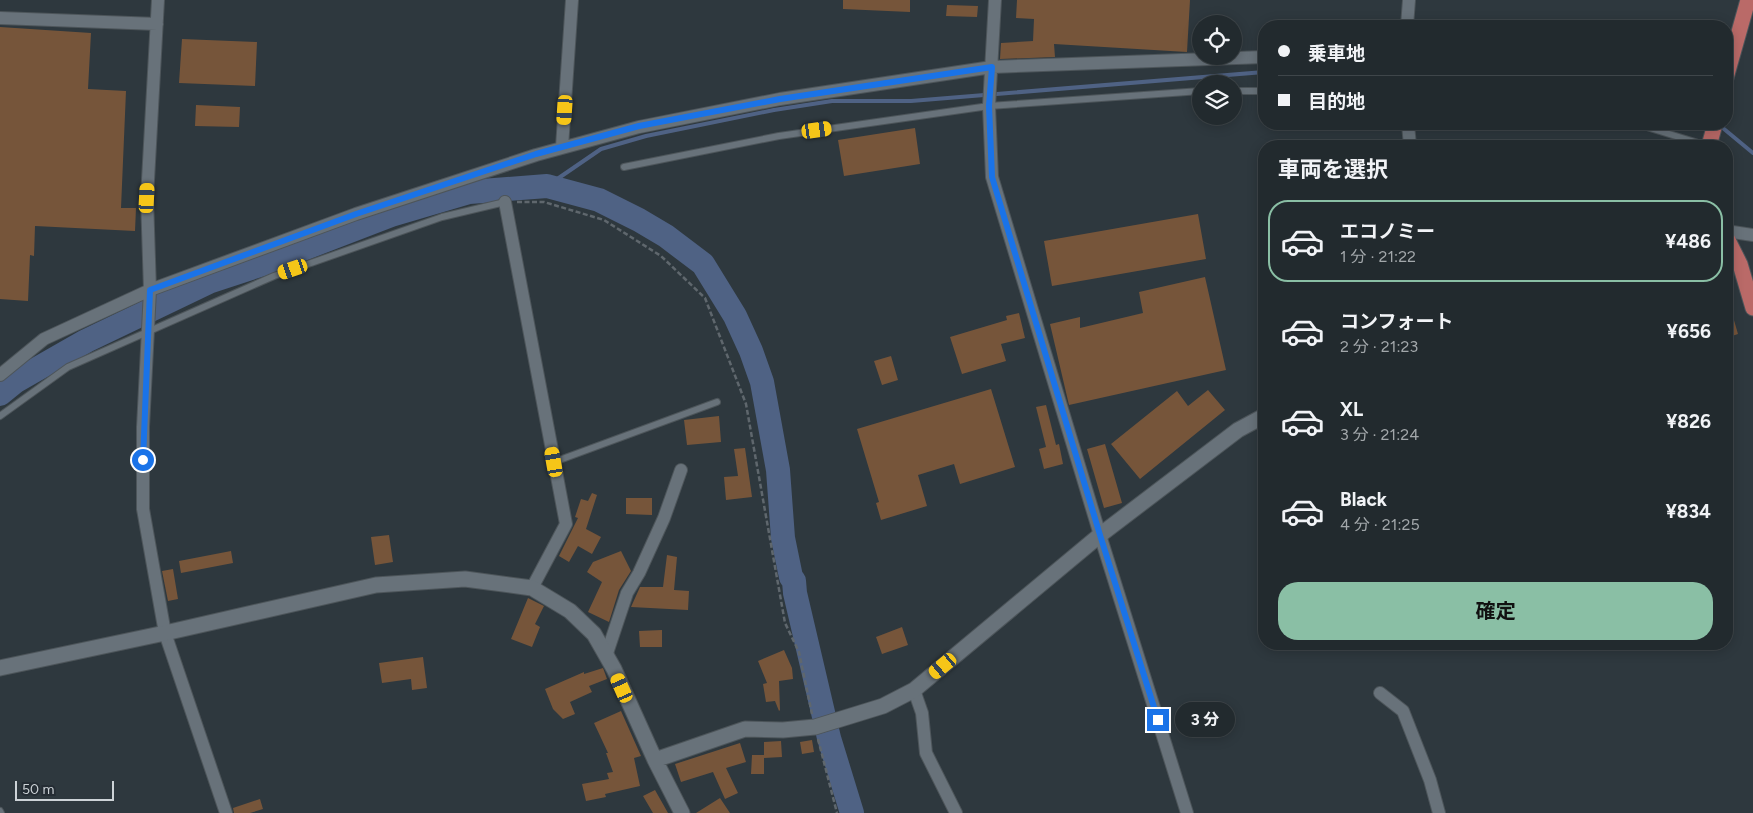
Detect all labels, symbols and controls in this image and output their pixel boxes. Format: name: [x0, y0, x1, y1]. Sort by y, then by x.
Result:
map controls: [1192, 15, 1242, 125]
button: locate: [1192, 15, 1242, 65]
text: 乗車地: [1308, 42, 1365, 65]
button: layers: [1192, 75, 1242, 125]
text: 目的地: [1308, 90, 1365, 113]
car: [556, 95, 573, 125]
car: [801, 120, 832, 140]
text: 車両を選択: [1278, 156, 1388, 183]
car: [138, 183, 155, 213]
icon: car: [1280, 219, 1325, 264]
text: エコノミー: [1340, 220, 1435, 243]
text: ¥486: [1665, 230, 1711, 253]
text: 1 分 · 21:22: [1340, 247, 1416, 266]
car: [276, 257, 309, 281]
icon: car: [1280, 309, 1325, 354]
text: コンフォート: [1340, 310, 1453, 333]
text: ¥656: [1667, 320, 1711, 343]
text: 2 分 · 21:23: [1340, 337, 1418, 356]
text: XL: [1340, 398, 1363, 421]
icon: car: [1280, 399, 1325, 444]
text: ¥826: [1666, 410, 1711, 433]
text: 3 分 · 21:24: [1340, 425, 1419, 444]
car: [544, 446, 563, 478]
route start: [132, 449, 154, 471]
text: Black: [1340, 488, 1387, 511]
icon: car: [1280, 489, 1325, 534]
text: ¥834: [1665, 500, 1711, 523]
text: 4 分 · 21:25: [1340, 515, 1420, 534]
button: 確定: [1278, 582, 1713, 640]
car: [926, 651, 959, 681]
car: [609, 671, 634, 705]
callout: 3 分: [1176, 702, 1236, 738]
route end: [1147, 709, 1169, 731]
text: 3 分: [1191, 710, 1219, 729]
scale bar: [15, 778, 114, 801]
text: 50 m: [22, 781, 54, 798]

